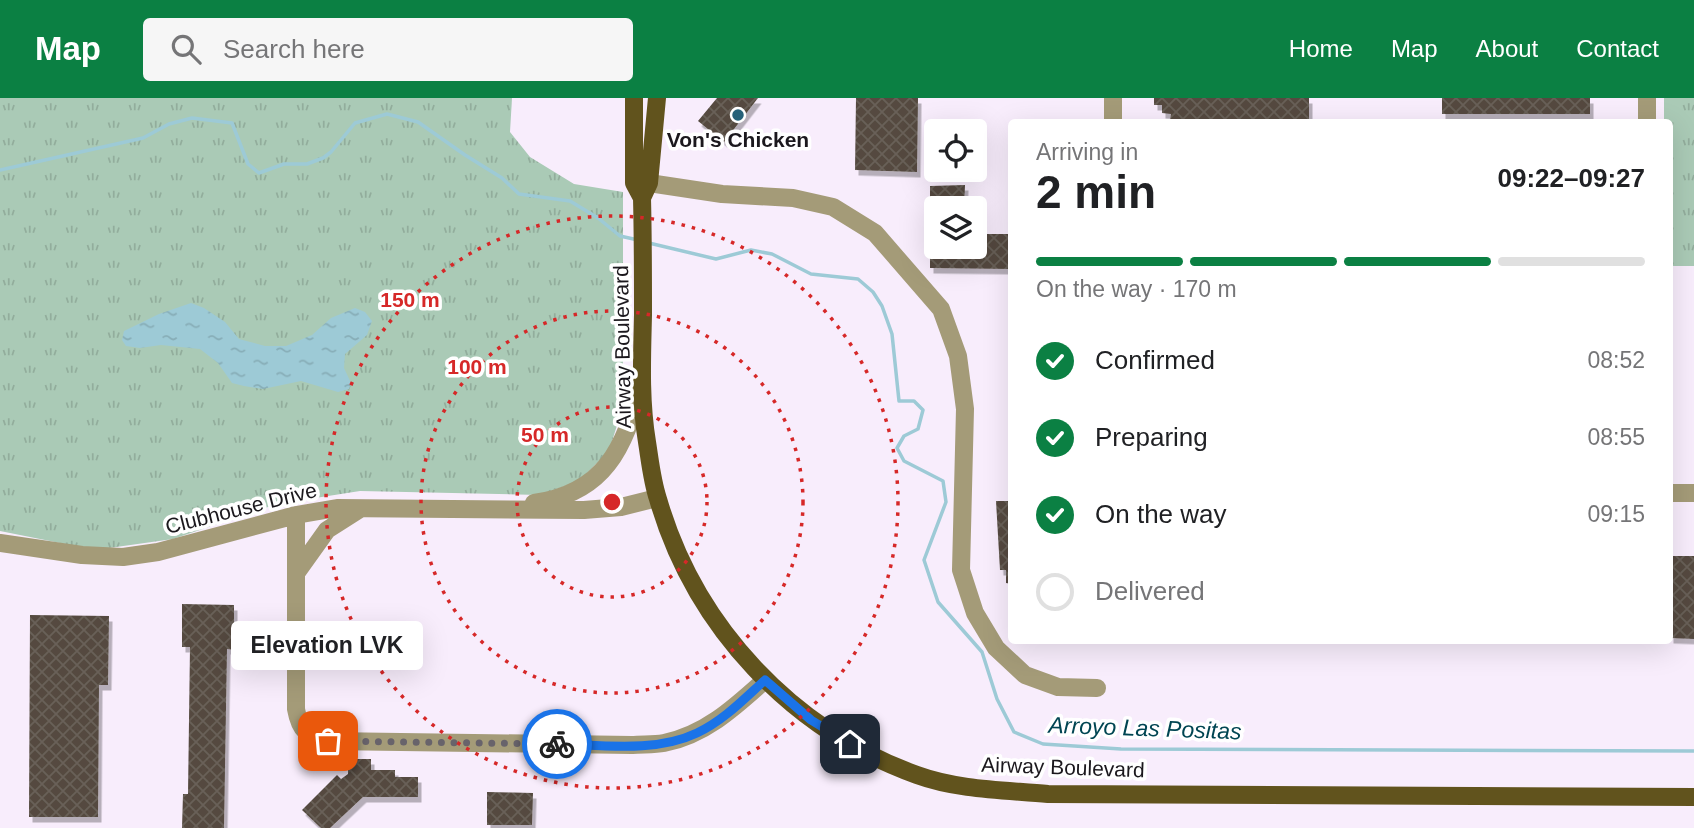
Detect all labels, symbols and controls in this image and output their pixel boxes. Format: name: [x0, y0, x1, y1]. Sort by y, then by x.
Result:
search box: [143, 18, 633, 81]
text: Map: [35, 30, 101, 67]
icon: search: [167, 30, 205, 68]
text: Search here: [223, 34, 365, 64]
text: Home: [1289, 35, 1353, 62]
text: Map: [1391, 35, 1438, 62]
text: About: [1476, 35, 1538, 62]
text: Contact: [1576, 35, 1659, 62]
marker: Von's Chicken: [730, 107, 746, 123]
map controls: [924, 119, 987, 259]
button: locate: [924, 119, 987, 182]
place label: Von's Chicken: [667, 128, 809, 151]
text: Arriving in: [1036, 139, 1138, 165]
text: 09:22–09:27: [1498, 163, 1645, 193]
text: 2 min: [1036, 166, 1156, 218]
button: layers: [924, 196, 987, 259]
street label: Airway Boulevard: [609, 265, 635, 429]
text: On the way · 170 m: [1036, 276, 1237, 302]
text: 150 m: [380, 288, 440, 311]
icon: check: [1036, 342, 1074, 380]
text: Confirmed: [1095, 345, 1215, 375]
text: 08:52: [1587, 347, 1645, 373]
text: 100 m: [447, 355, 507, 378]
icon: check: [1036, 419, 1074, 457]
text: Preparing: [1095, 422, 1208, 452]
text: 50 m: [521, 423, 569, 446]
text: 08:55: [1587, 424, 1645, 450]
street label: Clubhouse Drive: [163, 478, 319, 538]
centre of rings: [600, 490, 624, 514]
icon: check: [1036, 496, 1074, 534]
text: On the way: [1095, 499, 1227, 529]
text: 09:15: [1587, 501, 1645, 527]
text: Delivered: [1095, 576, 1205, 606]
callout: Elevation LVK: [232, 622, 424, 671]
text: Elevation LVK: [251, 632, 403, 658]
courier: [522, 709, 592, 779]
pin: [298, 711, 358, 771]
water label: Arroyo Las Positas: [1046, 712, 1242, 744]
pin: [820, 714, 880, 774]
icon: bag: [309, 722, 347, 760]
icon: bike: [538, 725, 576, 763]
icon: home: [831, 725, 869, 763]
street label: Airway Boulevard: [981, 753, 1145, 781]

